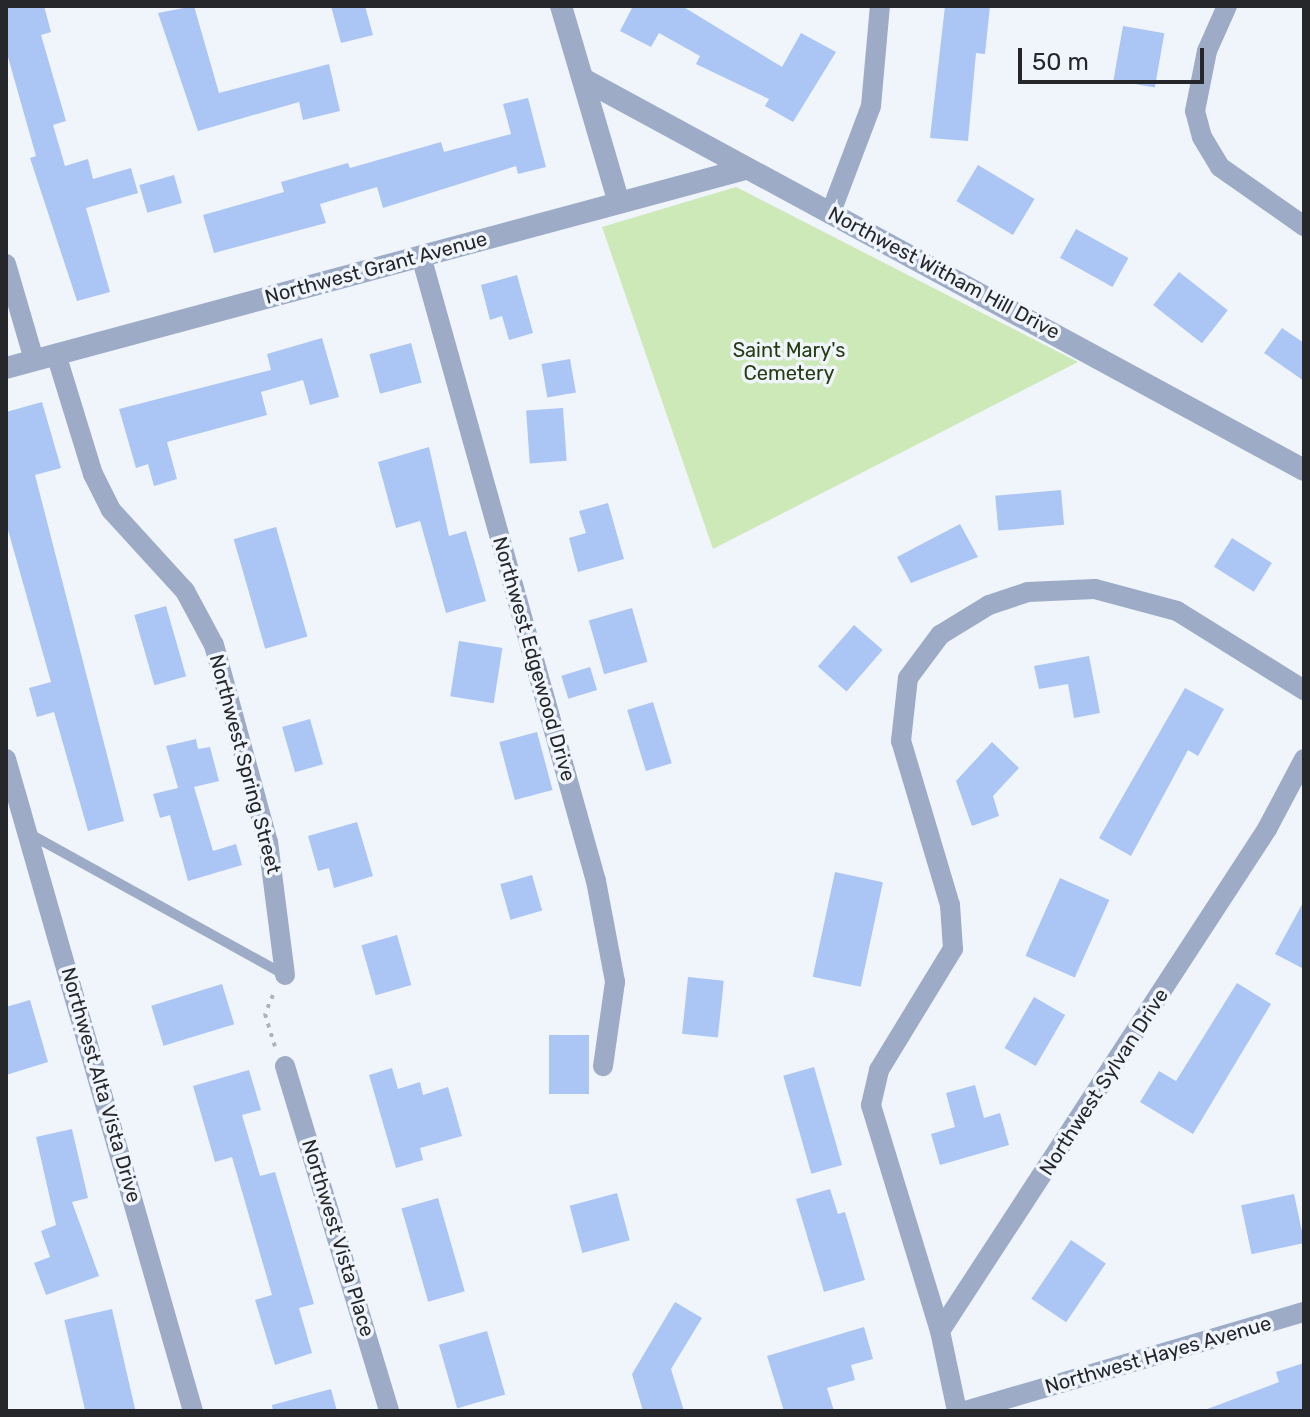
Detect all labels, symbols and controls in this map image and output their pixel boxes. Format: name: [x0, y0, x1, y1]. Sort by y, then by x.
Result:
scale bar: [1022, 32, 1208, 82]
text: 50 m: [1032, 48, 1089, 76]
street label: Northwest Witham Hill Drive: [824, 202, 1064, 344]
street label: Northwest Grant Avenue: [262, 227, 490, 309]
park label: Saint Mary's Cemetery: [733, 338, 845, 385]
street label: Northwest Edgewood Drive: [488, 534, 580, 784]
street label: Northwest Spring Street: [204, 652, 286, 876]
street label: Northwest Alta Vista Drive: [56, 964, 146, 1206]
street label: Northwest Sylvan Drive: [1035, 984, 1173, 1180]
street label: Northwest Vista Place: [296, 1136, 380, 1340]
street label: Northwest Hayes Avenue: [1042, 1311, 1274, 1399]

